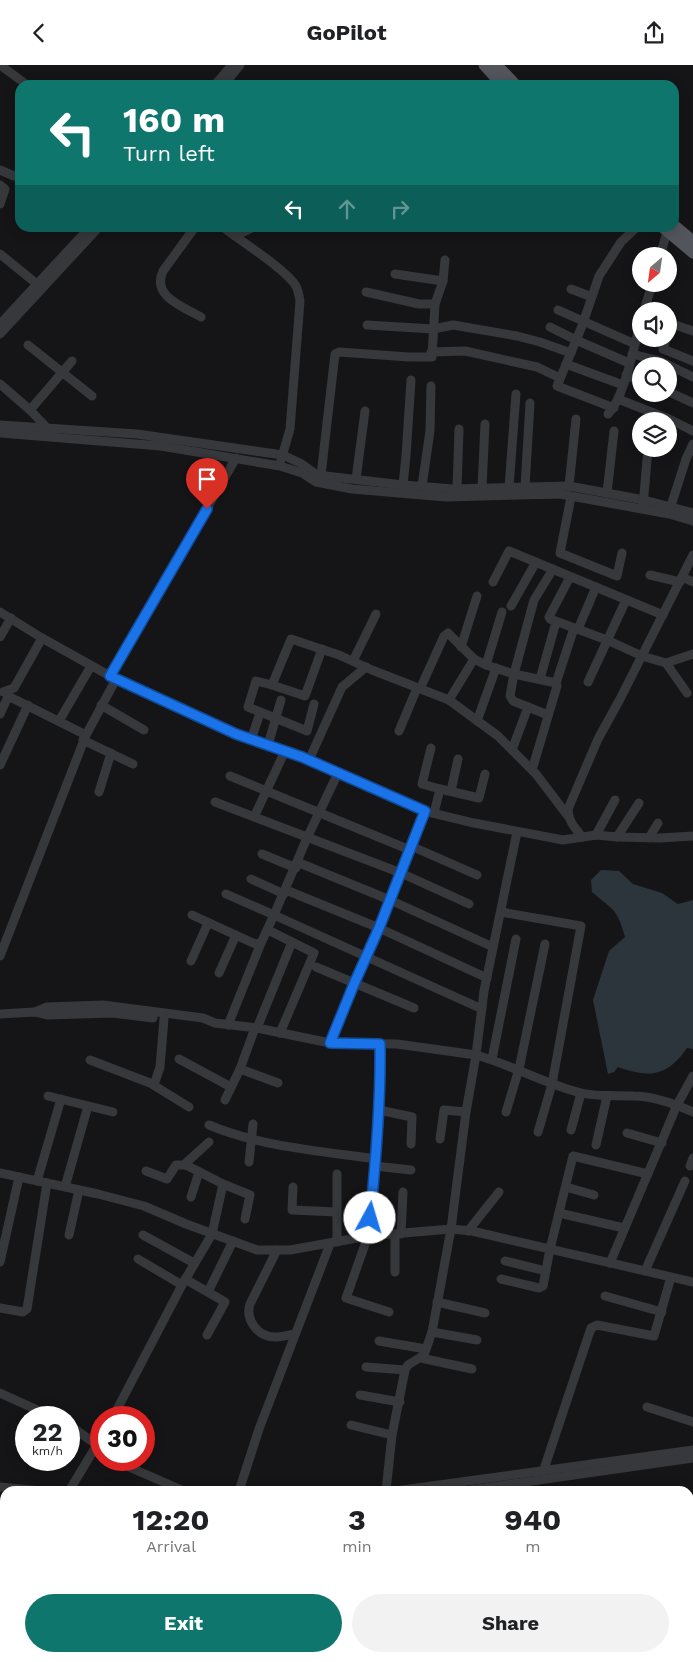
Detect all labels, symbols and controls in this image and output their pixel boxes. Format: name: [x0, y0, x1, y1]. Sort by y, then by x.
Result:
icon: back: [25, 19, 53, 47]
icon: share: [640, 19, 668, 47]
text: GoPilot: [306, 20, 387, 45]
text: 160 m: [123, 99, 225, 141]
icon: left: [40, 100, 105, 165]
text: Turn left: [123, 141, 215, 166]
icon: left: [280, 195, 308, 223]
icon: ahead: [333, 195, 361, 223]
icon: right: [386, 195, 414, 223]
north arrow: [632, 247, 678, 293]
map controls: [632, 247, 677, 457]
button: sound: [632, 302, 677, 347]
button: search: [632, 357, 677, 402]
button: layers: [632, 412, 677, 457]
pin: [186, 458, 228, 509]
icon: arrive: [193, 465, 221, 493]
position arrow: [343, 1191, 395, 1243]
speed limit sign: 30: [90, 1406, 155, 1471]
text: 22: [33, 1418, 62, 1447]
text: km/h: [32, 1444, 63, 1458]
text: 12:20: [133, 1502, 210, 1537]
text: 3: [348, 1502, 366, 1537]
text: 940: [504, 1502, 561, 1537]
text: Arrival: [146, 1537, 196, 1556]
text: min: [342, 1537, 372, 1556]
text: m: [525, 1537, 540, 1556]
button: Exit: [25, 1594, 342, 1652]
button: Share: [352, 1594, 669, 1652]

